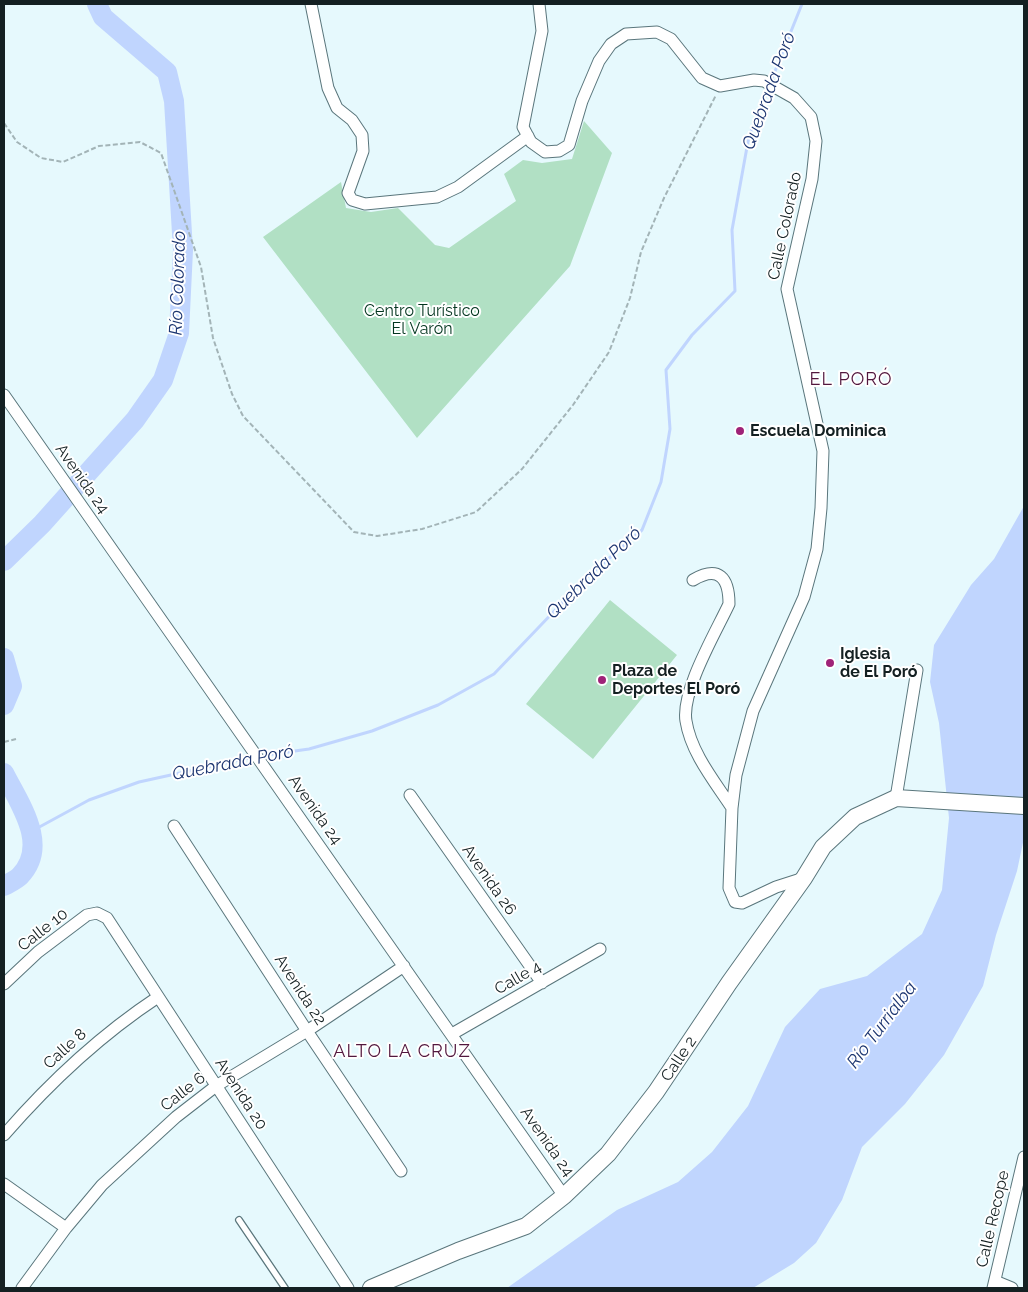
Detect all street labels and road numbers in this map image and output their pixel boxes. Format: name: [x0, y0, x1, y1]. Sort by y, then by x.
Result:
street label: Calle Colorado: [764, 170, 806, 282]
street label: Avenida 24: [51, 440, 113, 518]
street label: Avenida 24: [284, 771, 346, 849]
street label: Avenida 26: [458, 841, 520, 919]
street label: Calle 10: [14, 904, 72, 956]
street label: Avenida 22: [270, 951, 330, 1029]
street label: Calle 4: [491, 957, 545, 999]
street label: Calle 8: [39, 1025, 91, 1073]
street label: Calle 2: [657, 1033, 701, 1085]
street label: Avenida 20: [211, 1055, 271, 1133]
street label: Calle 6: [157, 1069, 209, 1115]
street label: Avenida 24: [516, 1103, 578, 1181]
street label: Calle Recope: [973, 1169, 1013, 1269]

